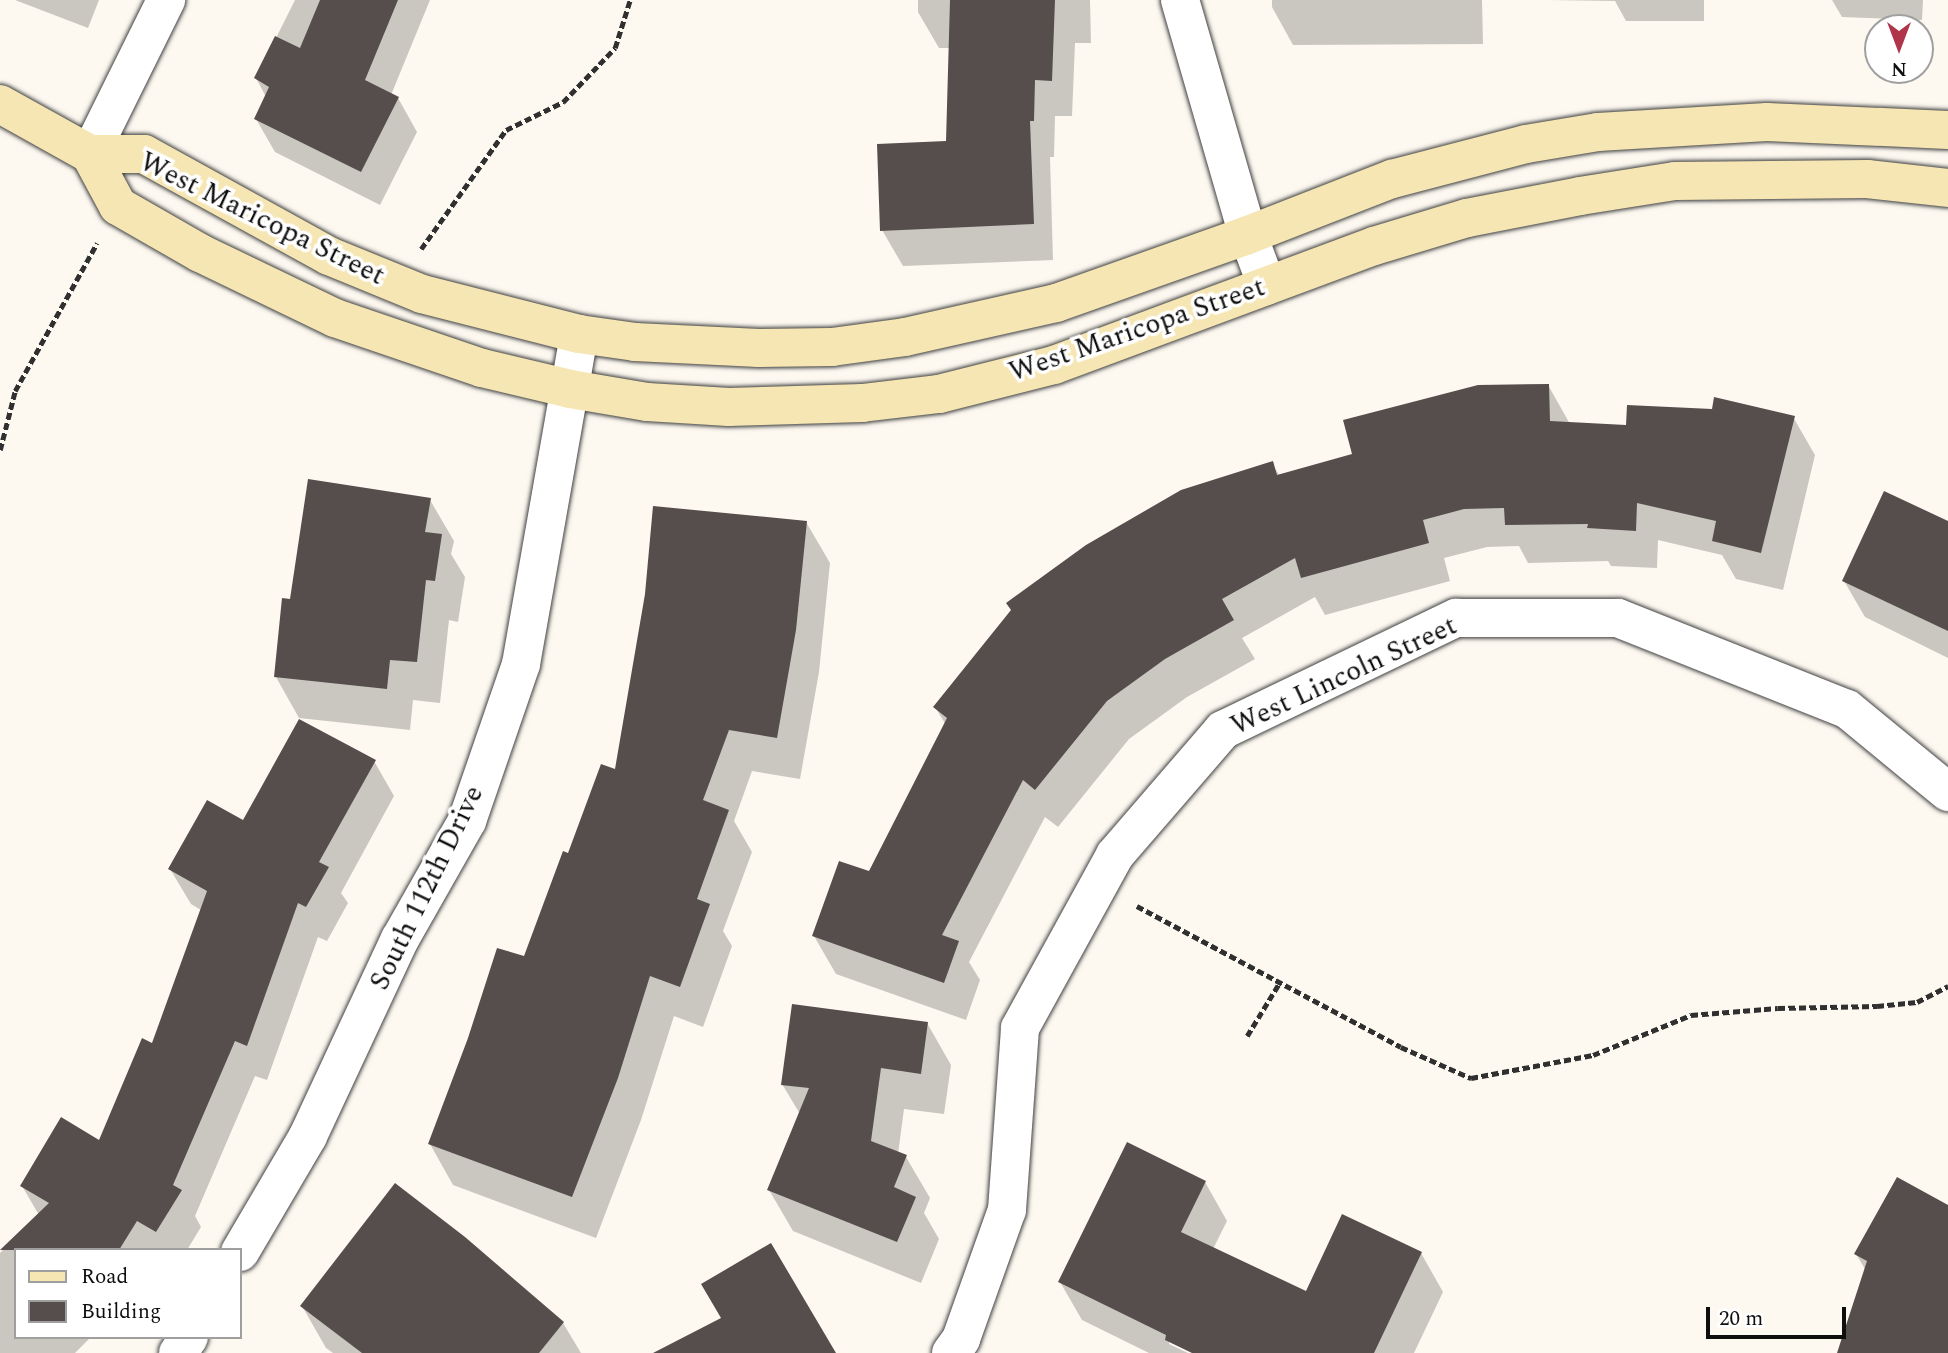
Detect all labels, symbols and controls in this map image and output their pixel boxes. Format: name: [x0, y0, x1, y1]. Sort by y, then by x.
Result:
north arrow: [1864, 14, 1934, 84]
text: N: [1891, 54, 1907, 83]
street label: West Maricopa Street: [134, 145, 390, 293]
street label: West Maricopa Street: [1005, 270, 1269, 390]
street label: West Lincoln Street: [1226, 609, 1462, 743]
street label: South 112th Drive: [363, 780, 491, 996]
legend: [14, 1248, 242, 1339]
text: Road: [81, 1261, 128, 1293]
scale bar: [1710, 1294, 1850, 1338]
text: Building: [81, 1296, 161, 1328]
text: 20 m: [1719, 1303, 1763, 1335]

